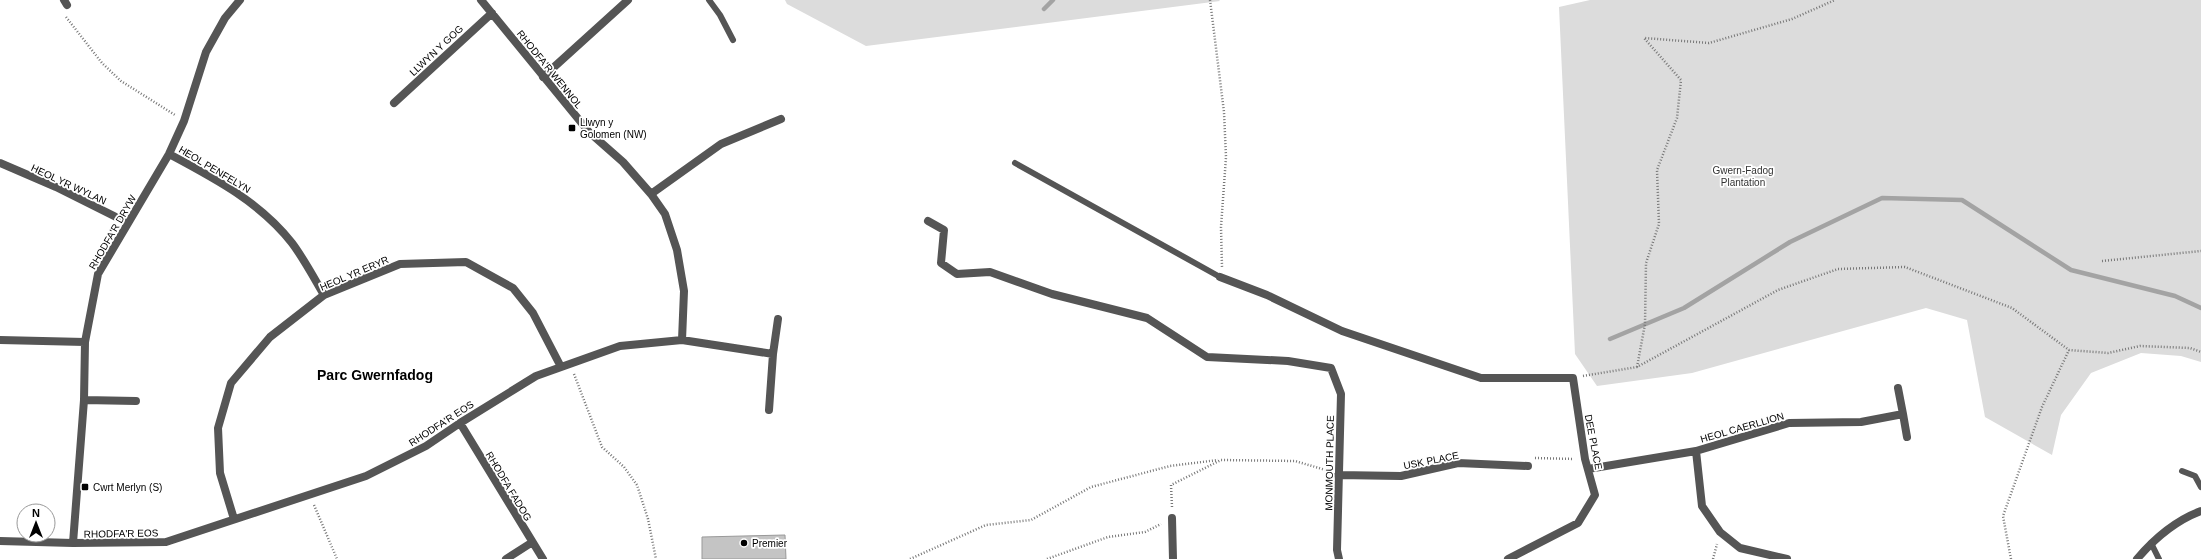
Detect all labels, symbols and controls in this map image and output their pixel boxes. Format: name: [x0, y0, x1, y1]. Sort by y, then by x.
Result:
street label: LLWYN Y GOG: [407, 23, 465, 78]
street label: RHODFA'R WENNOL: [515, 28, 585, 111]
place label: Llwyn y Golomen (NW): [580, 117, 647, 140]
marker: Llwyn y Golomen (NW): [567, 123, 577, 133]
street label: HEOL PENFELYN: [177, 144, 253, 195]
street label: HEOL YR WYLAN: [29, 162, 108, 207]
park label: Gwern-Fadog Plantation: [1712, 165, 1774, 188]
street label: RHODFA'R DRYW: [87, 193, 138, 271]
street label: HEOL YR ERYR: [318, 254, 390, 293]
district label: Parc Gwernfadog: [317, 367, 433, 383]
street label: RHODFA'R EOS: [407, 398, 476, 448]
street label: HEOL CAERLLION: [1699, 410, 1785, 445]
street label: DEE PLACE: [1583, 413, 1604, 471]
street label: MONMOUTH PLACE: [1323, 415, 1336, 511]
street label: RHODFA FADOG: [484, 450, 534, 523]
street label: USK PLACE: [1402, 450, 1460, 471]
marker: Cwrt Merlyn (S): [80, 482, 90, 492]
place label: Cwrt Merlyn (S): [93, 482, 162, 493]
north arrow: [16, 503, 56, 543]
text: N: [32, 507, 40, 519]
street label: RHODFA'R EOS: [84, 527, 159, 540]
marker: Premier: [739, 538, 749, 548]
place label: Premier: [752, 538, 788, 549]

